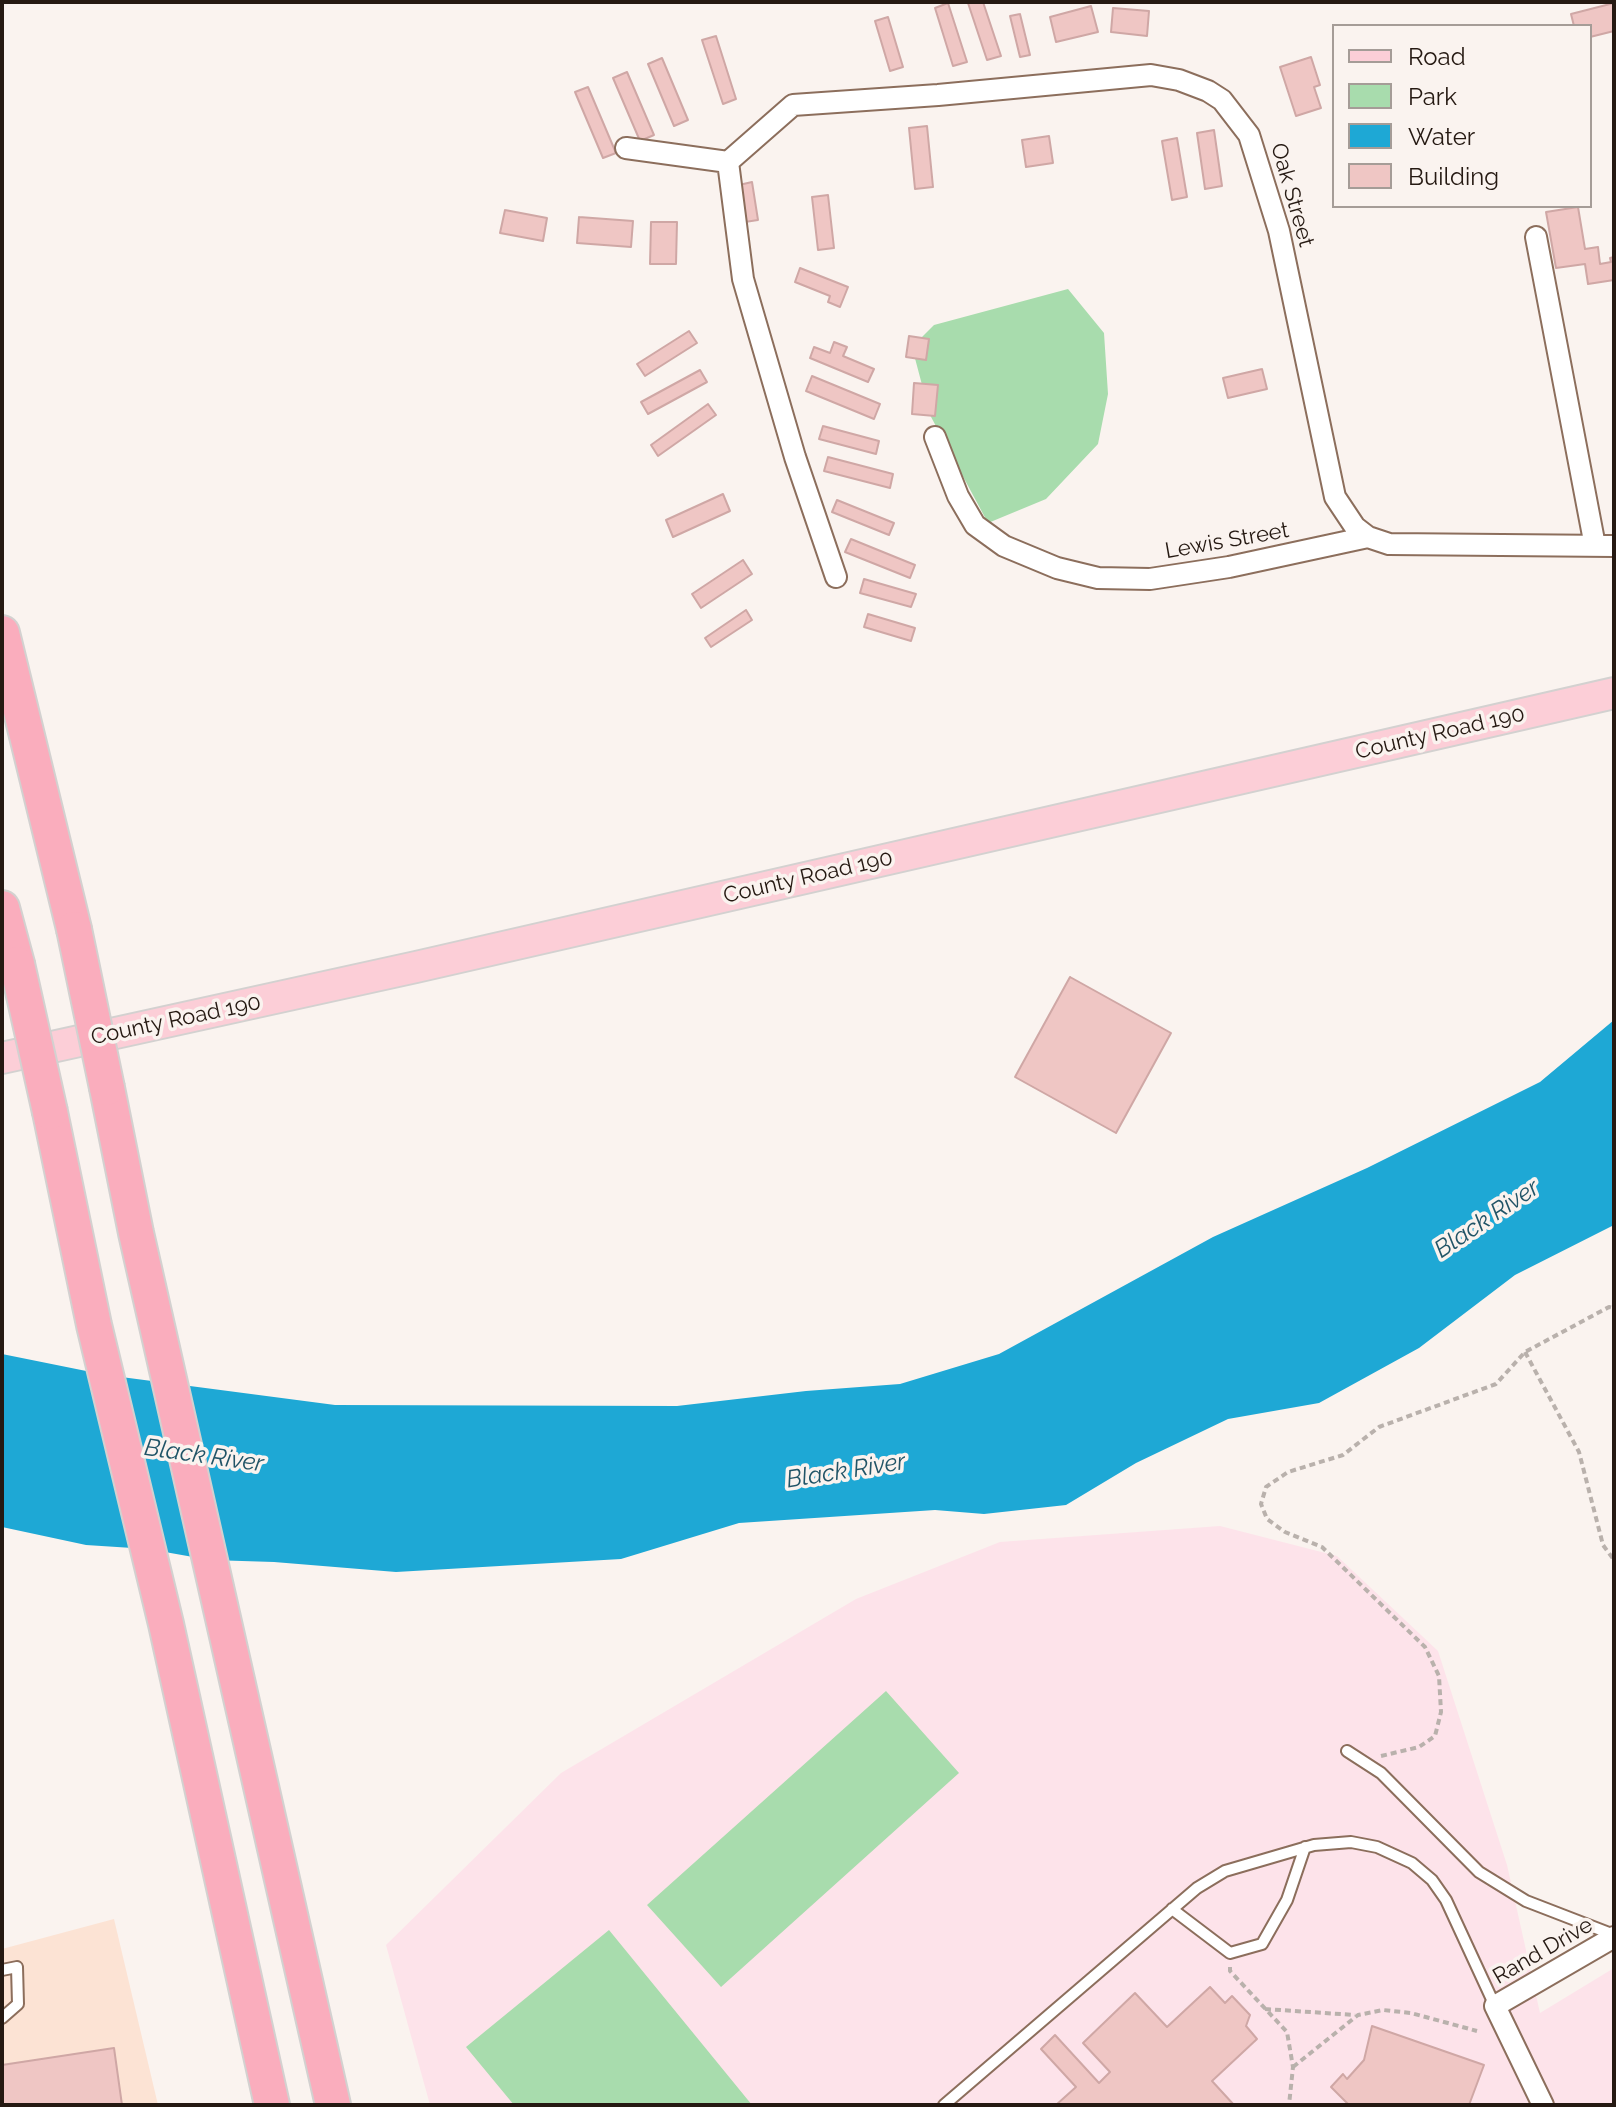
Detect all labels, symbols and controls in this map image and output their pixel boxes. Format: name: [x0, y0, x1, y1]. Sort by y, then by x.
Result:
legend: [1332, 24, 1592, 208]
text: Road: [1408, 42, 1466, 71]
text: Park: [1408, 82, 1457, 111]
text: Water: [1408, 122, 1475, 151]
street label: Oak Street: [1265, 140, 1319, 250]
text: Building: [1408, 162, 1499, 191]
street label: Lewis Street: [1163, 517, 1291, 565]
street label: County Road 190: [1353, 701, 1527, 765]
street label: County Road 190: [721, 845, 895, 909]
street label: County Road 190: [89, 989, 263, 1051]
water label: Black River: [1429, 1173, 1545, 1265]
water label: Black River: [142, 1433, 266, 1479]
water label: Black River: [784, 1447, 908, 1495]
street label: Rand Drive: [1488, 1912, 1598, 1990]

